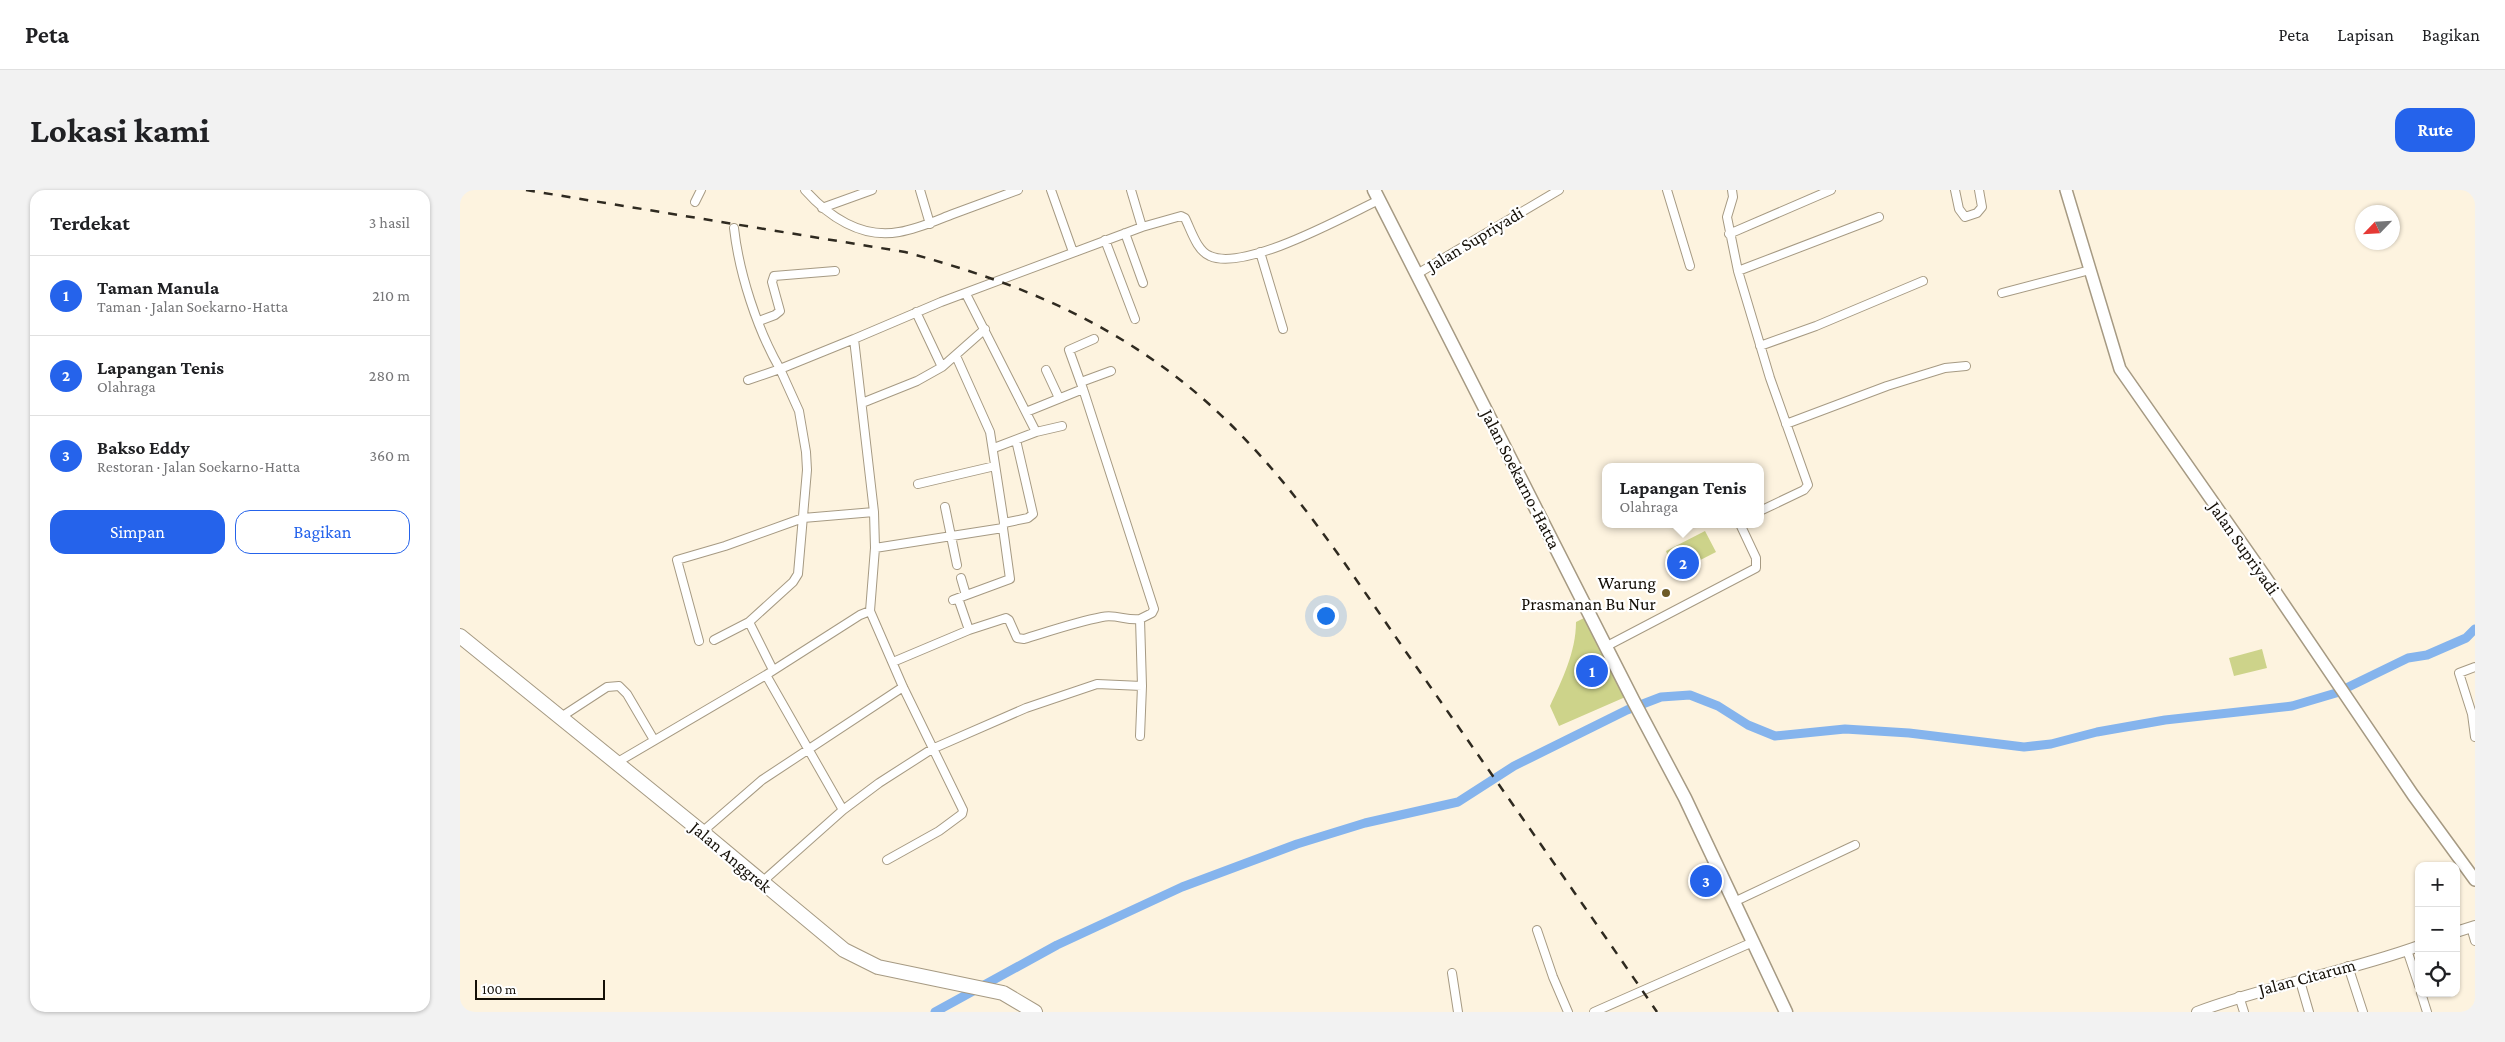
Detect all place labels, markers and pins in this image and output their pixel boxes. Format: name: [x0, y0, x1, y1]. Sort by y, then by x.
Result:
pin: 2: [1667, 544, 1699, 582]
place label: Warung Prasmanan Bu Nur: [1521, 573, 1657, 614]
marker: Warung Prasmanan Bu Nur: [1660, 587, 1672, 599]
pin: 1: [1576, 652, 1608, 690]
pin: 3: [1690, 862, 1722, 900]

